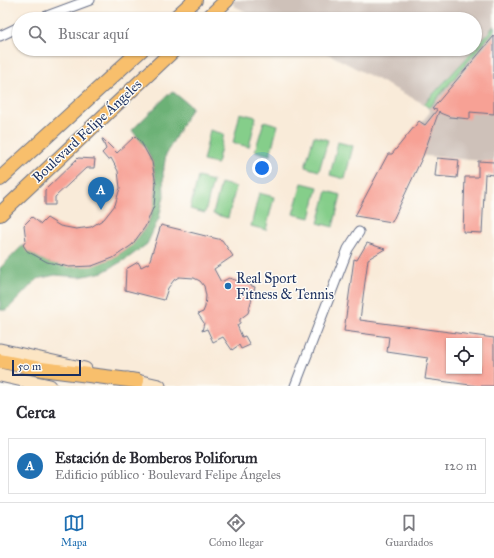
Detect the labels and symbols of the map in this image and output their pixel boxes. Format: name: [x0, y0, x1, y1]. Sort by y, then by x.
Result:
street label: Boulevard Felipe Ángeles: [27, 74, 145, 186]
your location: [252, 158, 272, 178]
pin: A: [88, 177, 114, 210]
place label: Real Sport Fitness & Tennis: [236, 270, 334, 303]
marker: Real Sport Fitness & Tennis: [223, 281, 233, 291]
scale bar: [12, 358, 81, 377]

